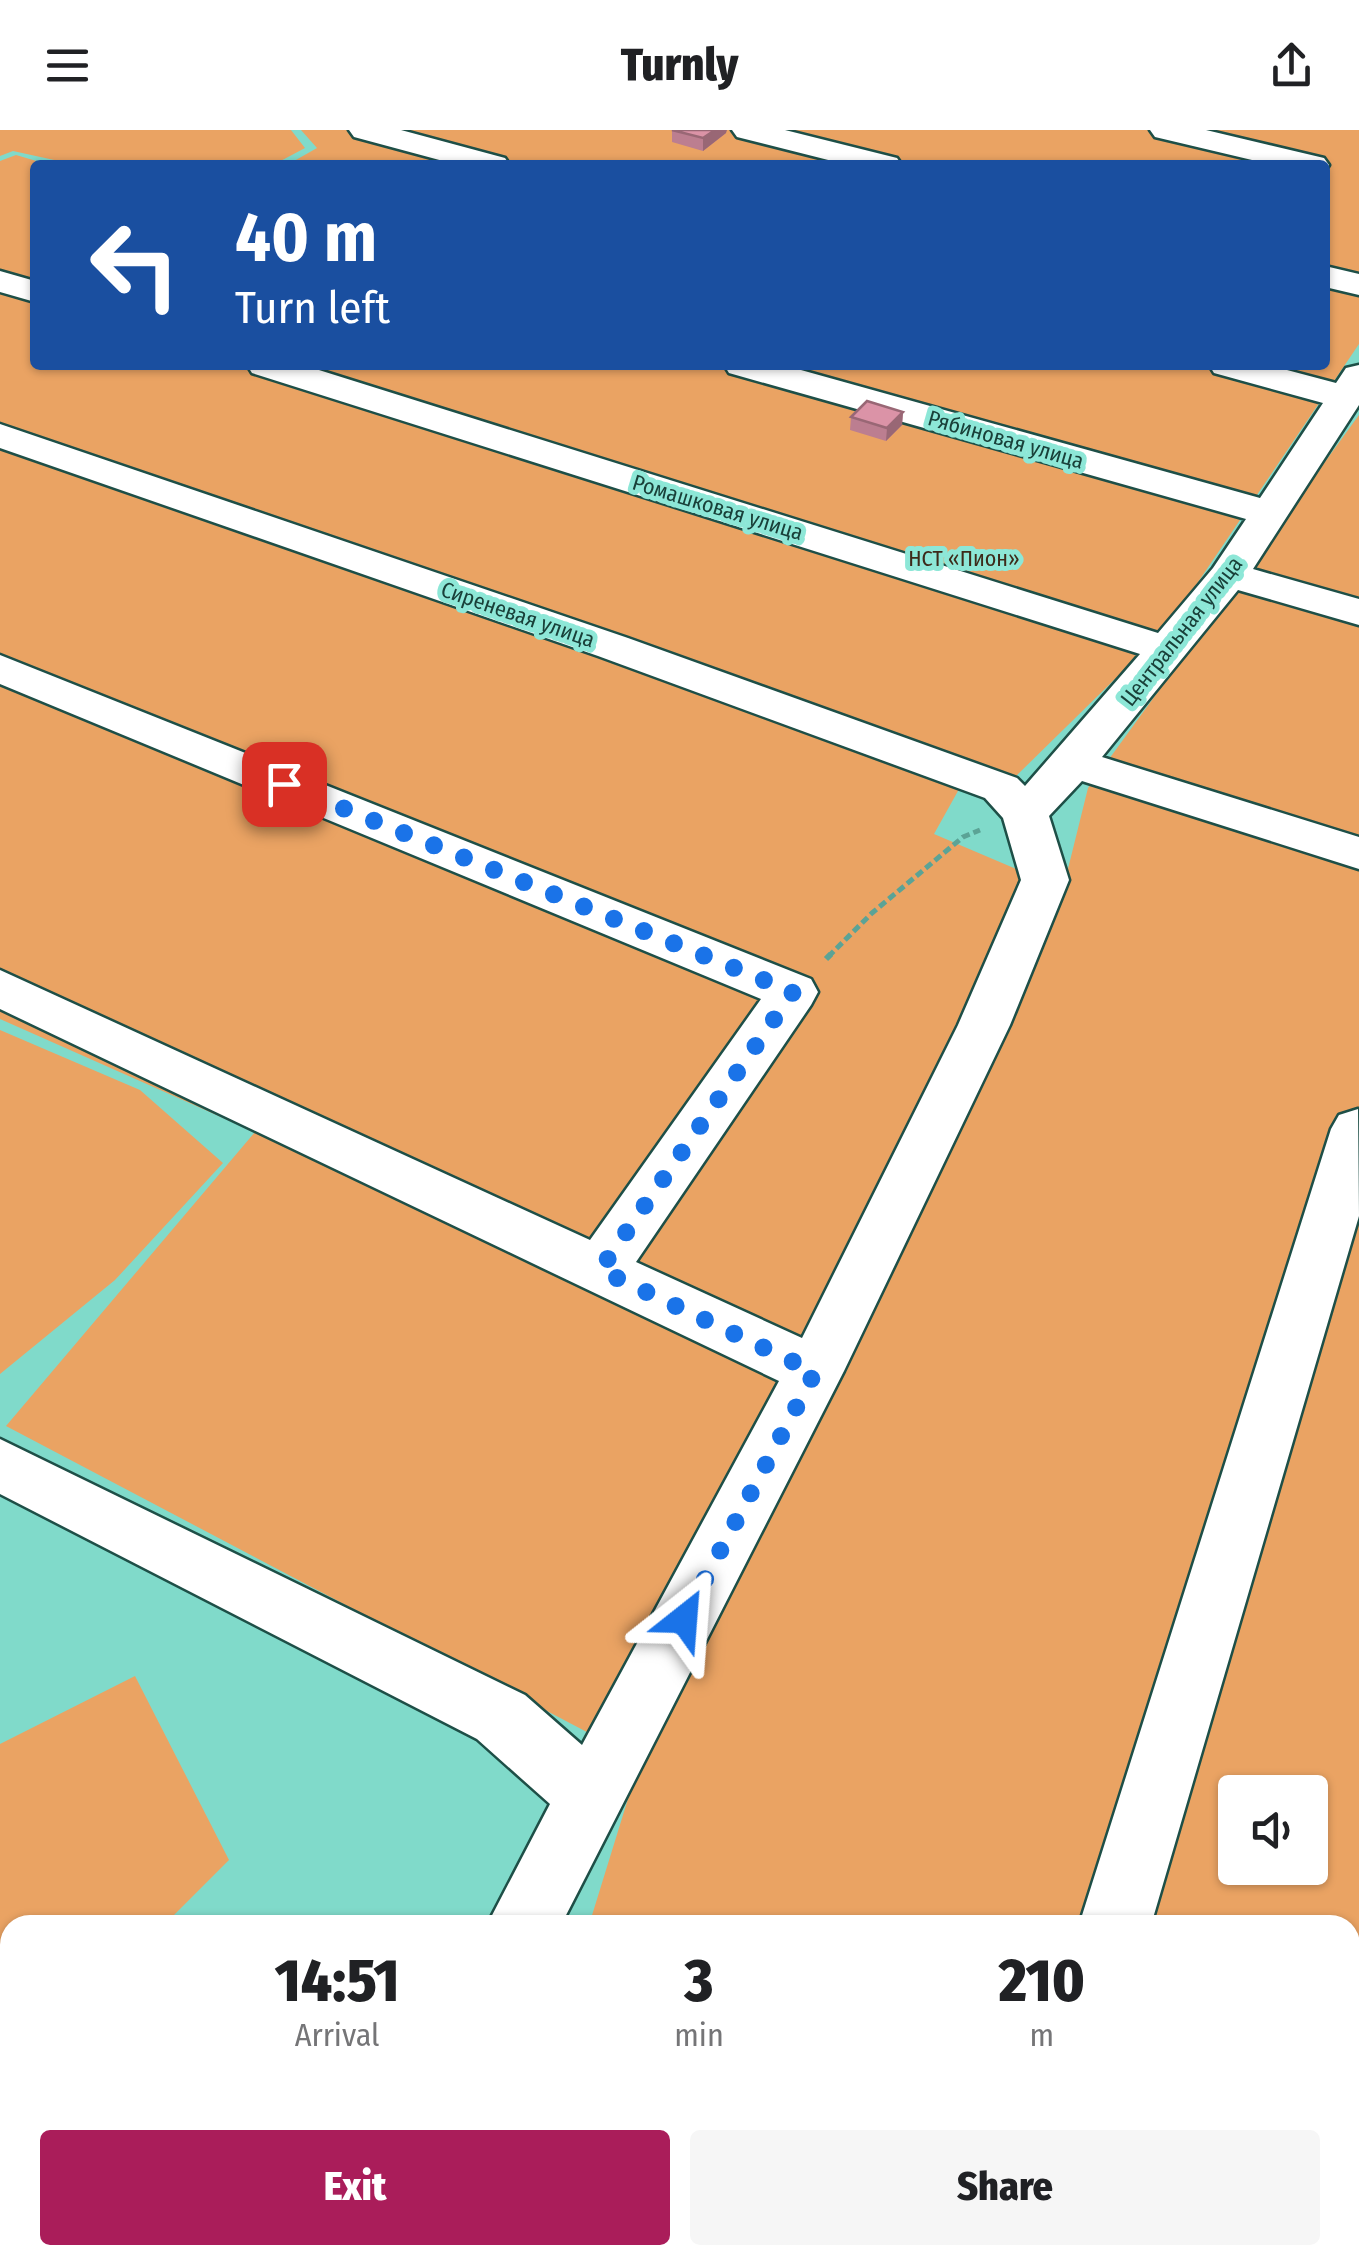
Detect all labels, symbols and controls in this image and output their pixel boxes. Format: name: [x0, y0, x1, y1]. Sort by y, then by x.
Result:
icon: menu: [40, 38, 95, 93]
text: Turnly: [621, 38, 738, 92]
icon: share: [1264, 38, 1319, 93]
text: 40 m: [235, 196, 377, 280]
icon: left: [70, 200, 200, 330]
text: Turn left: [235, 281, 390, 335]
street label: Рябиновая улица: [925, 404, 1087, 475]
street label: Ромашковая улица: [629, 469, 806, 546]
park label: НСТ «Пион»: [908, 545, 1020, 572]
street label: Центральная улица: [1115, 551, 1248, 711]
street label: Сиреневая улица: [437, 576, 598, 653]
pin: [242, 742, 327, 827]
icon: arrive: [257, 757, 312, 812]
position arrow: [632, 1567, 736, 1671]
map controls: [1218, 1775, 1328, 1885]
button: sound: [1218, 1775, 1328, 1885]
text: 14:51: [275, 1945, 399, 2017]
text: 3: [685, 1945, 713, 2017]
text: 210: [999, 1945, 1085, 2017]
text: Arrival: [295, 2016, 380, 2054]
text: min: [674, 2016, 724, 2054]
text: m: [1030, 2016, 1054, 2054]
button: Exit: [40, 2130, 670, 2245]
button: Share: [690, 2130, 1320, 2245]

